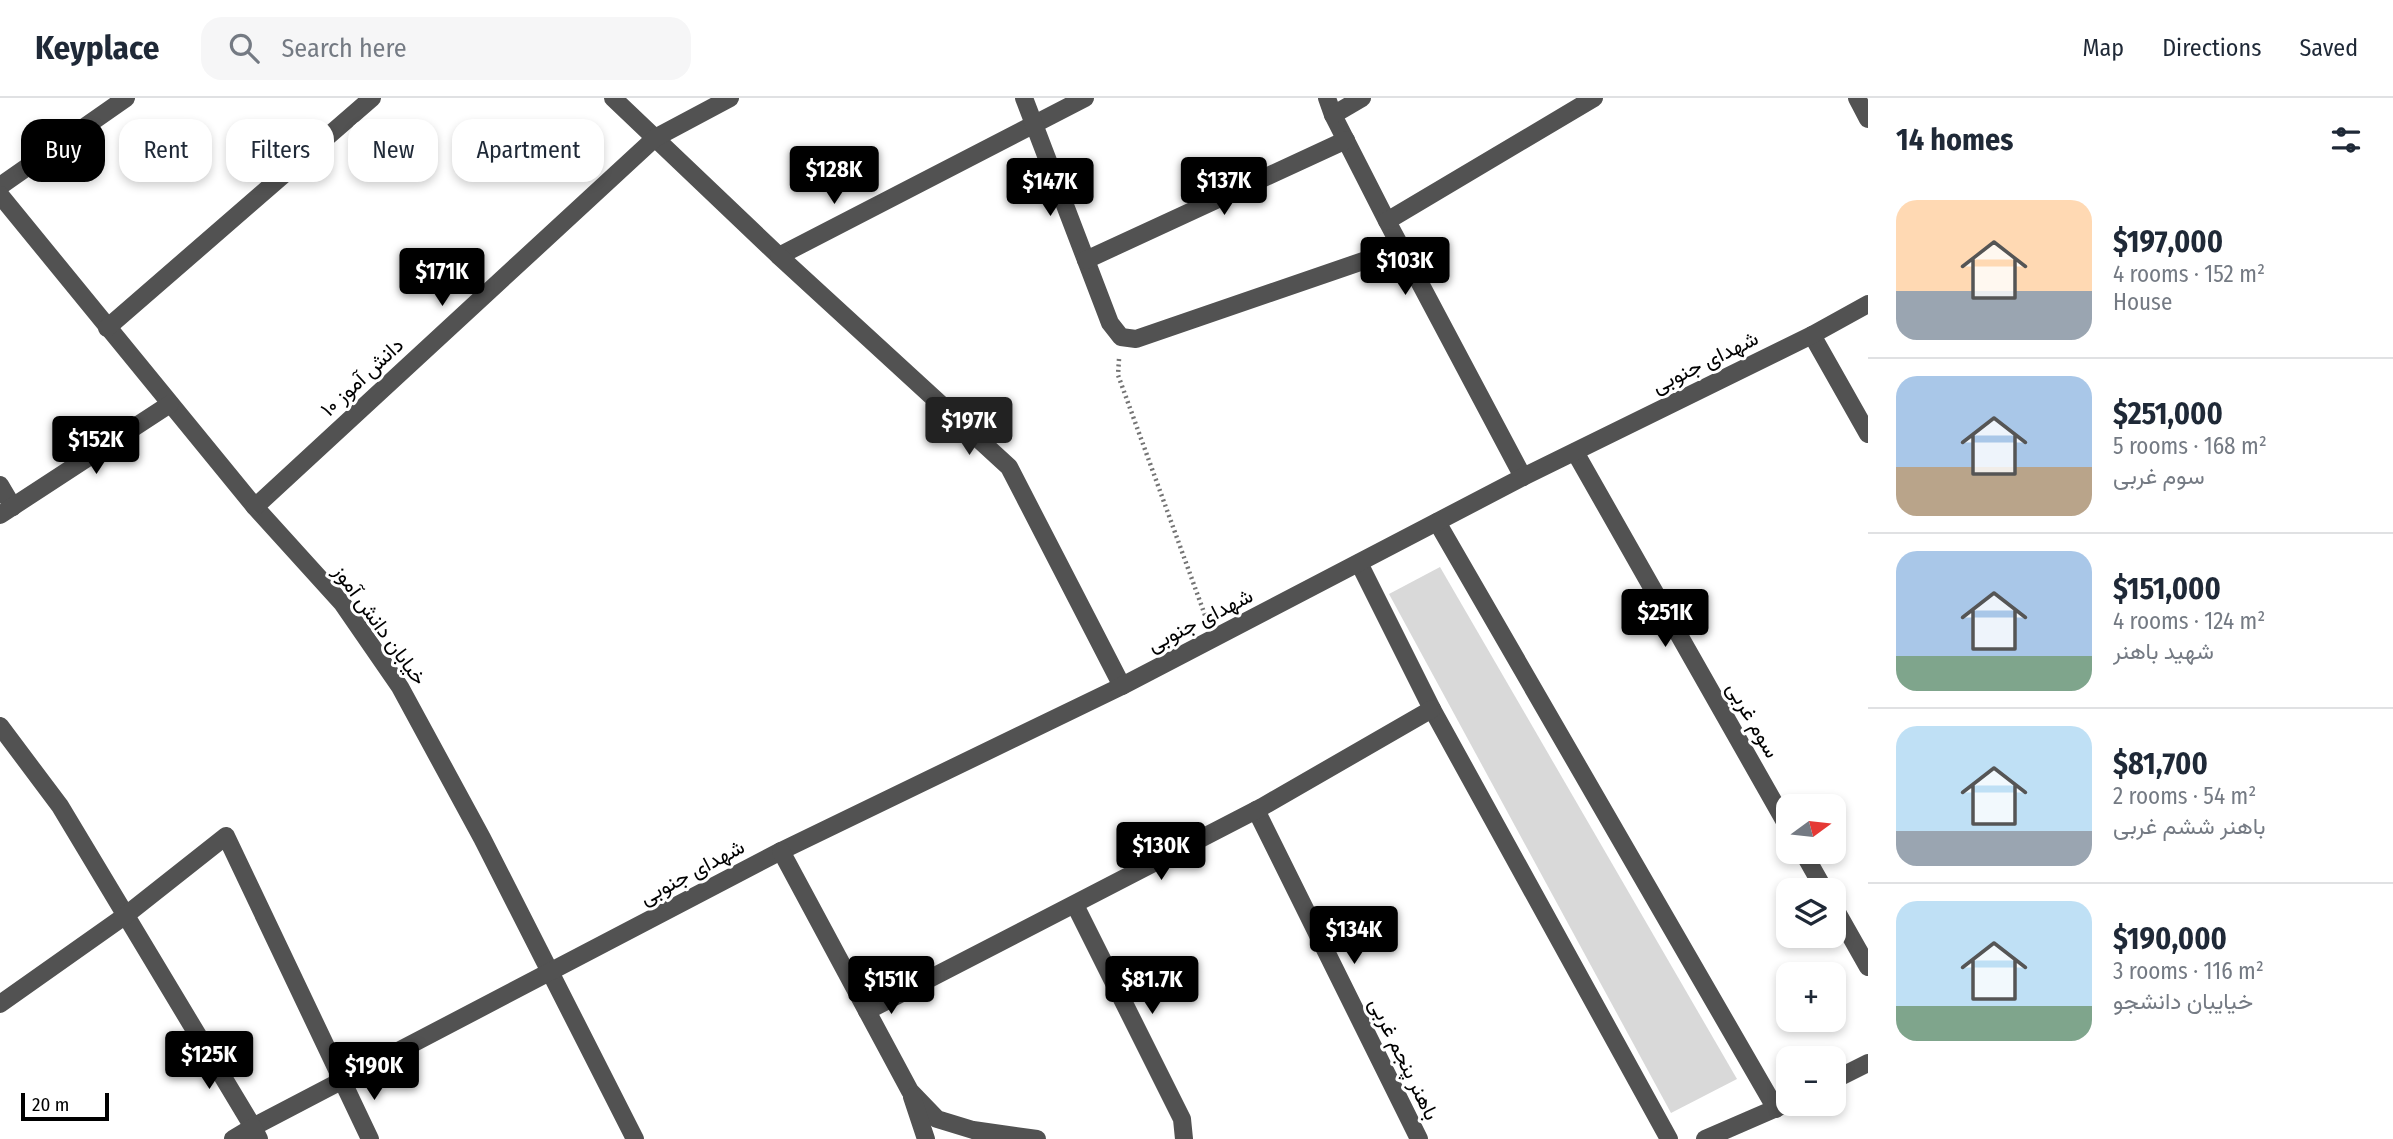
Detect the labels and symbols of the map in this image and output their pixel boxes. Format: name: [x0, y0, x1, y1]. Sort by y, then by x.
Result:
pin: $128K: [785, 146, 883, 206]
pin: $147K: [1001, 158, 1099, 218]
pin: $137K: [1175, 158, 1273, 217]
pin: $103K: [1356, 238, 1454, 297]
pin: $171K: [393, 248, 491, 308]
street label: شهدای جنوبی: [1648, 325, 1762, 399]
street label: دانش آموز ۱۰: [315, 332, 409, 422]
pin: $197K: [920, 398, 1018, 457]
pin: $152K: [47, 416, 145, 476]
street label: خیابان دانش آموز: [327, 559, 432, 690]
street label: شهدای جنوبی: [1143, 582, 1257, 658]
pin: $251K: [1616, 589, 1714, 649]
street label: سوم غربی: [1720, 677, 1785, 763]
north arrow: [1776, 794, 1846, 864]
pin: $130K: [1112, 822, 1210, 882]
street label: شهدای جنوبی: [635, 834, 749, 910]
pin: $134K: [1305, 906, 1403, 966]
pin: $151K: [842, 956, 940, 1016]
pin: $81.7K: [1095, 956, 1209, 1016]
street label: باهنر پنجم غربی: [1362, 994, 1445, 1125]
pin: $125K: [160, 1032, 258, 1091]
pin: $190K: [325, 1042, 423, 1102]
scale bar: [21, 1090, 108, 1122]

